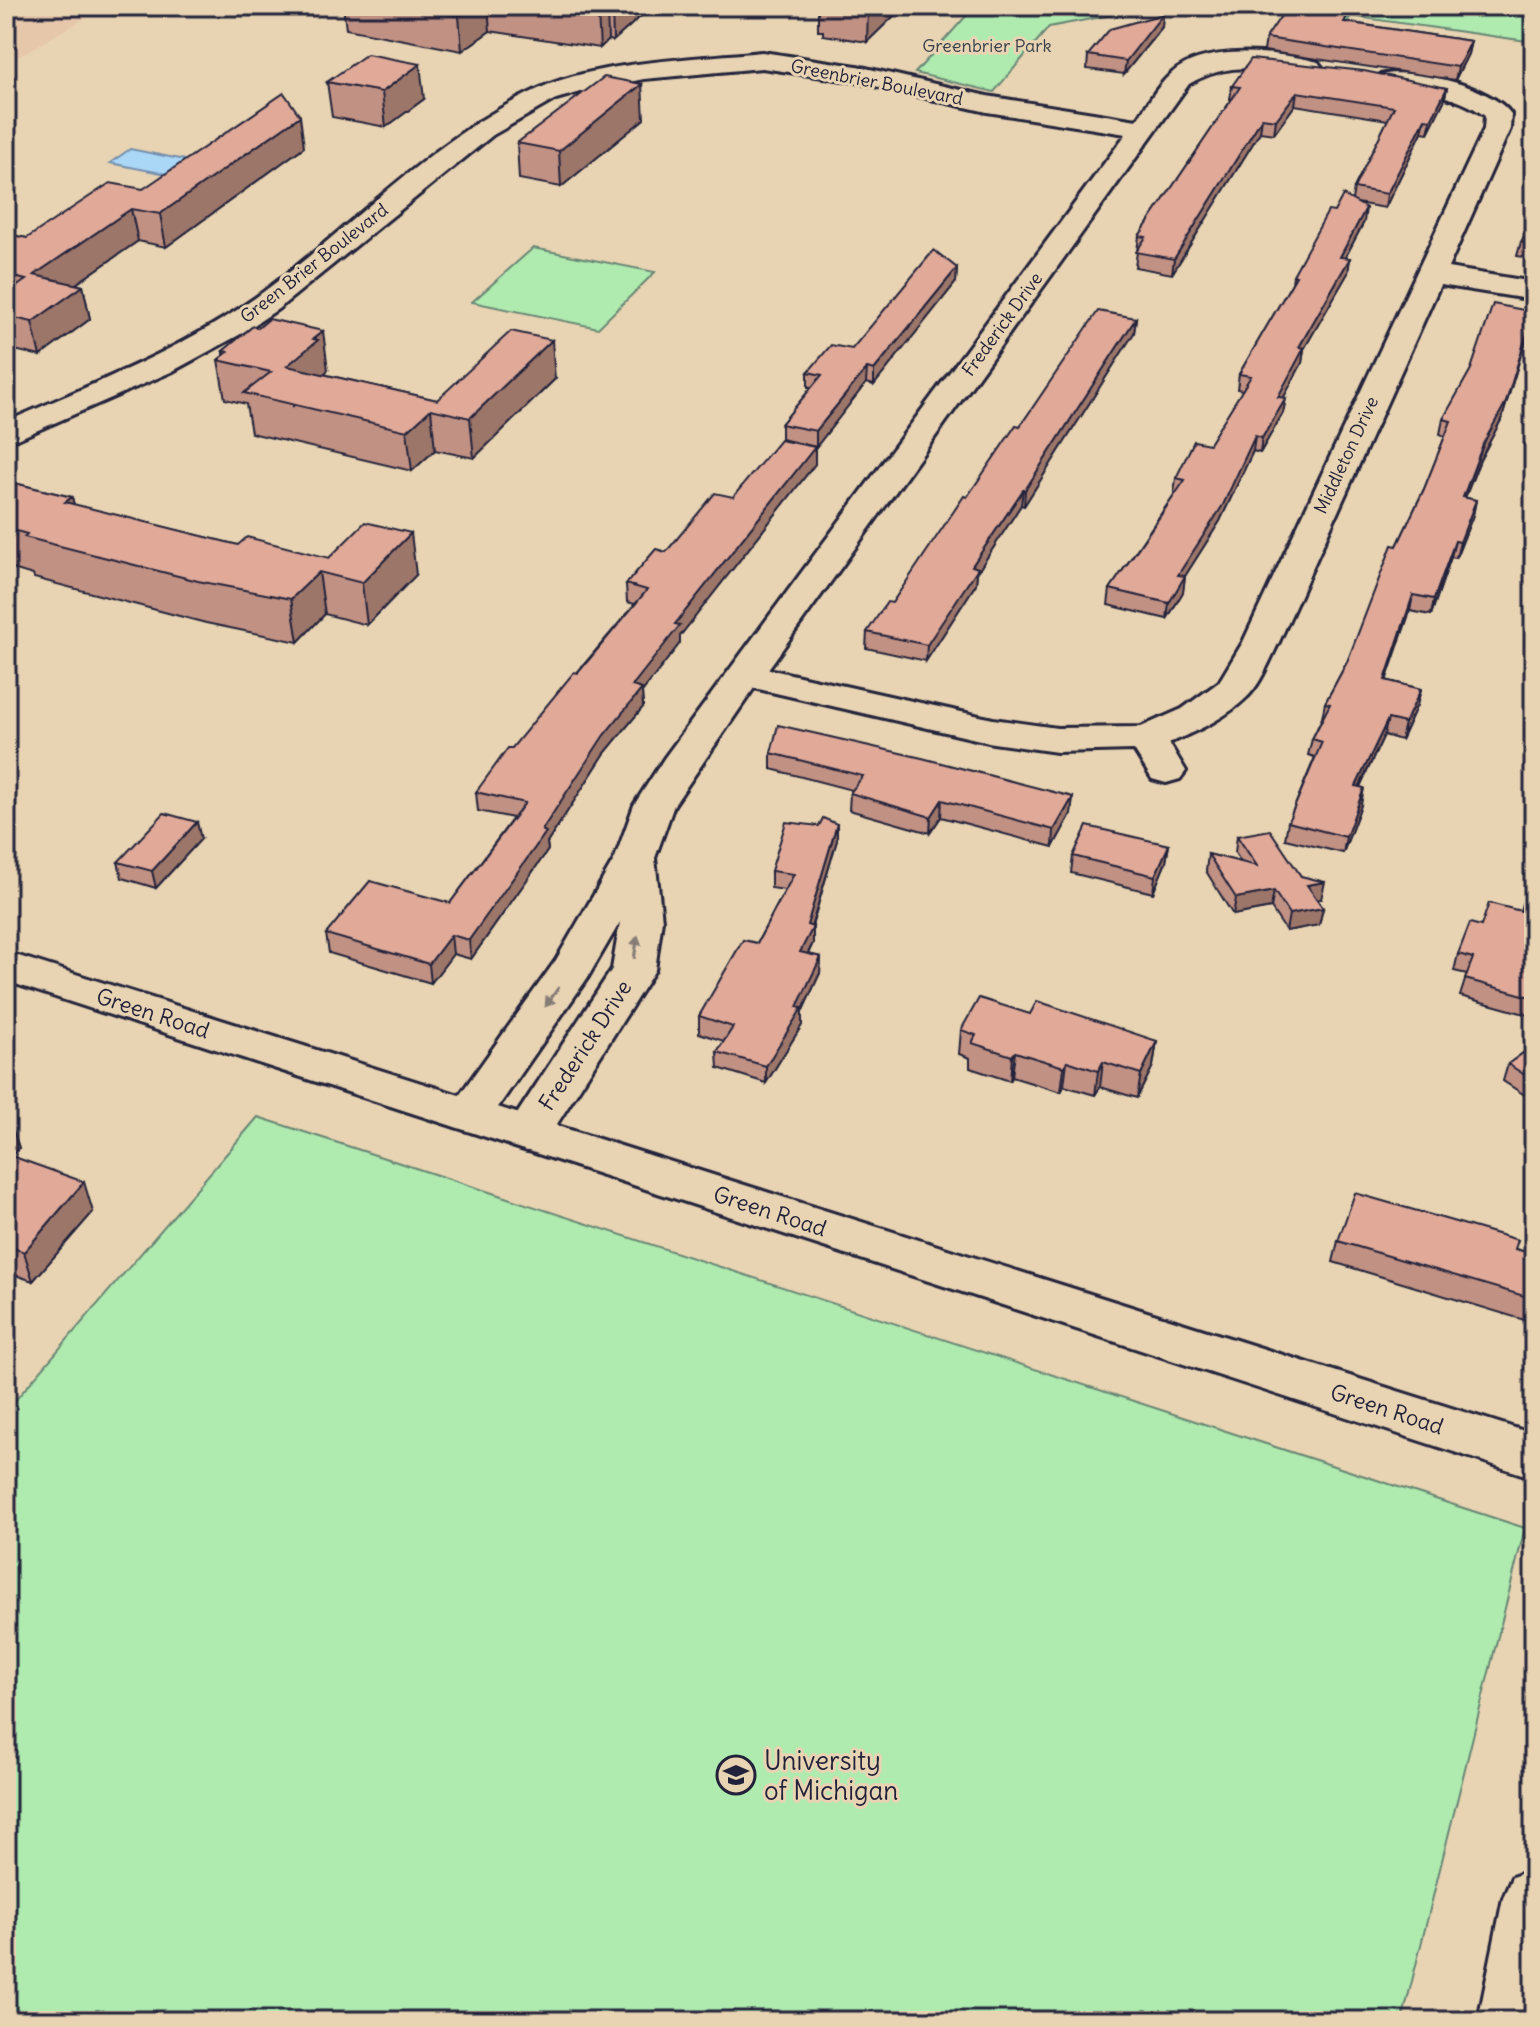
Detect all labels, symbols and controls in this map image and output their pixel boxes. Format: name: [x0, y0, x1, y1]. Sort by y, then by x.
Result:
park label: Greenbrier Park: [922, 34, 1052, 57]
street label: Greenbrier Boulevard: [789, 54, 966, 110]
street label: Green Brier Boulevard: [236, 198, 393, 328]
street label: Frederick Drive: [957, 268, 1047, 380]
street label: Middleton Drive: [1309, 393, 1383, 517]
one-way arrow: [630, 934, 643, 959]
street label: Frederick Drive: [532, 974, 638, 1116]
street label: Green Road: [93, 982, 213, 1044]
one-way arrow: [545, 986, 560, 1007]
street label: Green Road: [710, 1180, 830, 1242]
street label: Green Road: [1327, 1378, 1447, 1440]
place label: University of Michigan: [764, 1744, 898, 1807]
school or university icon: University of Michigan: [715, 1754, 757, 1796]

